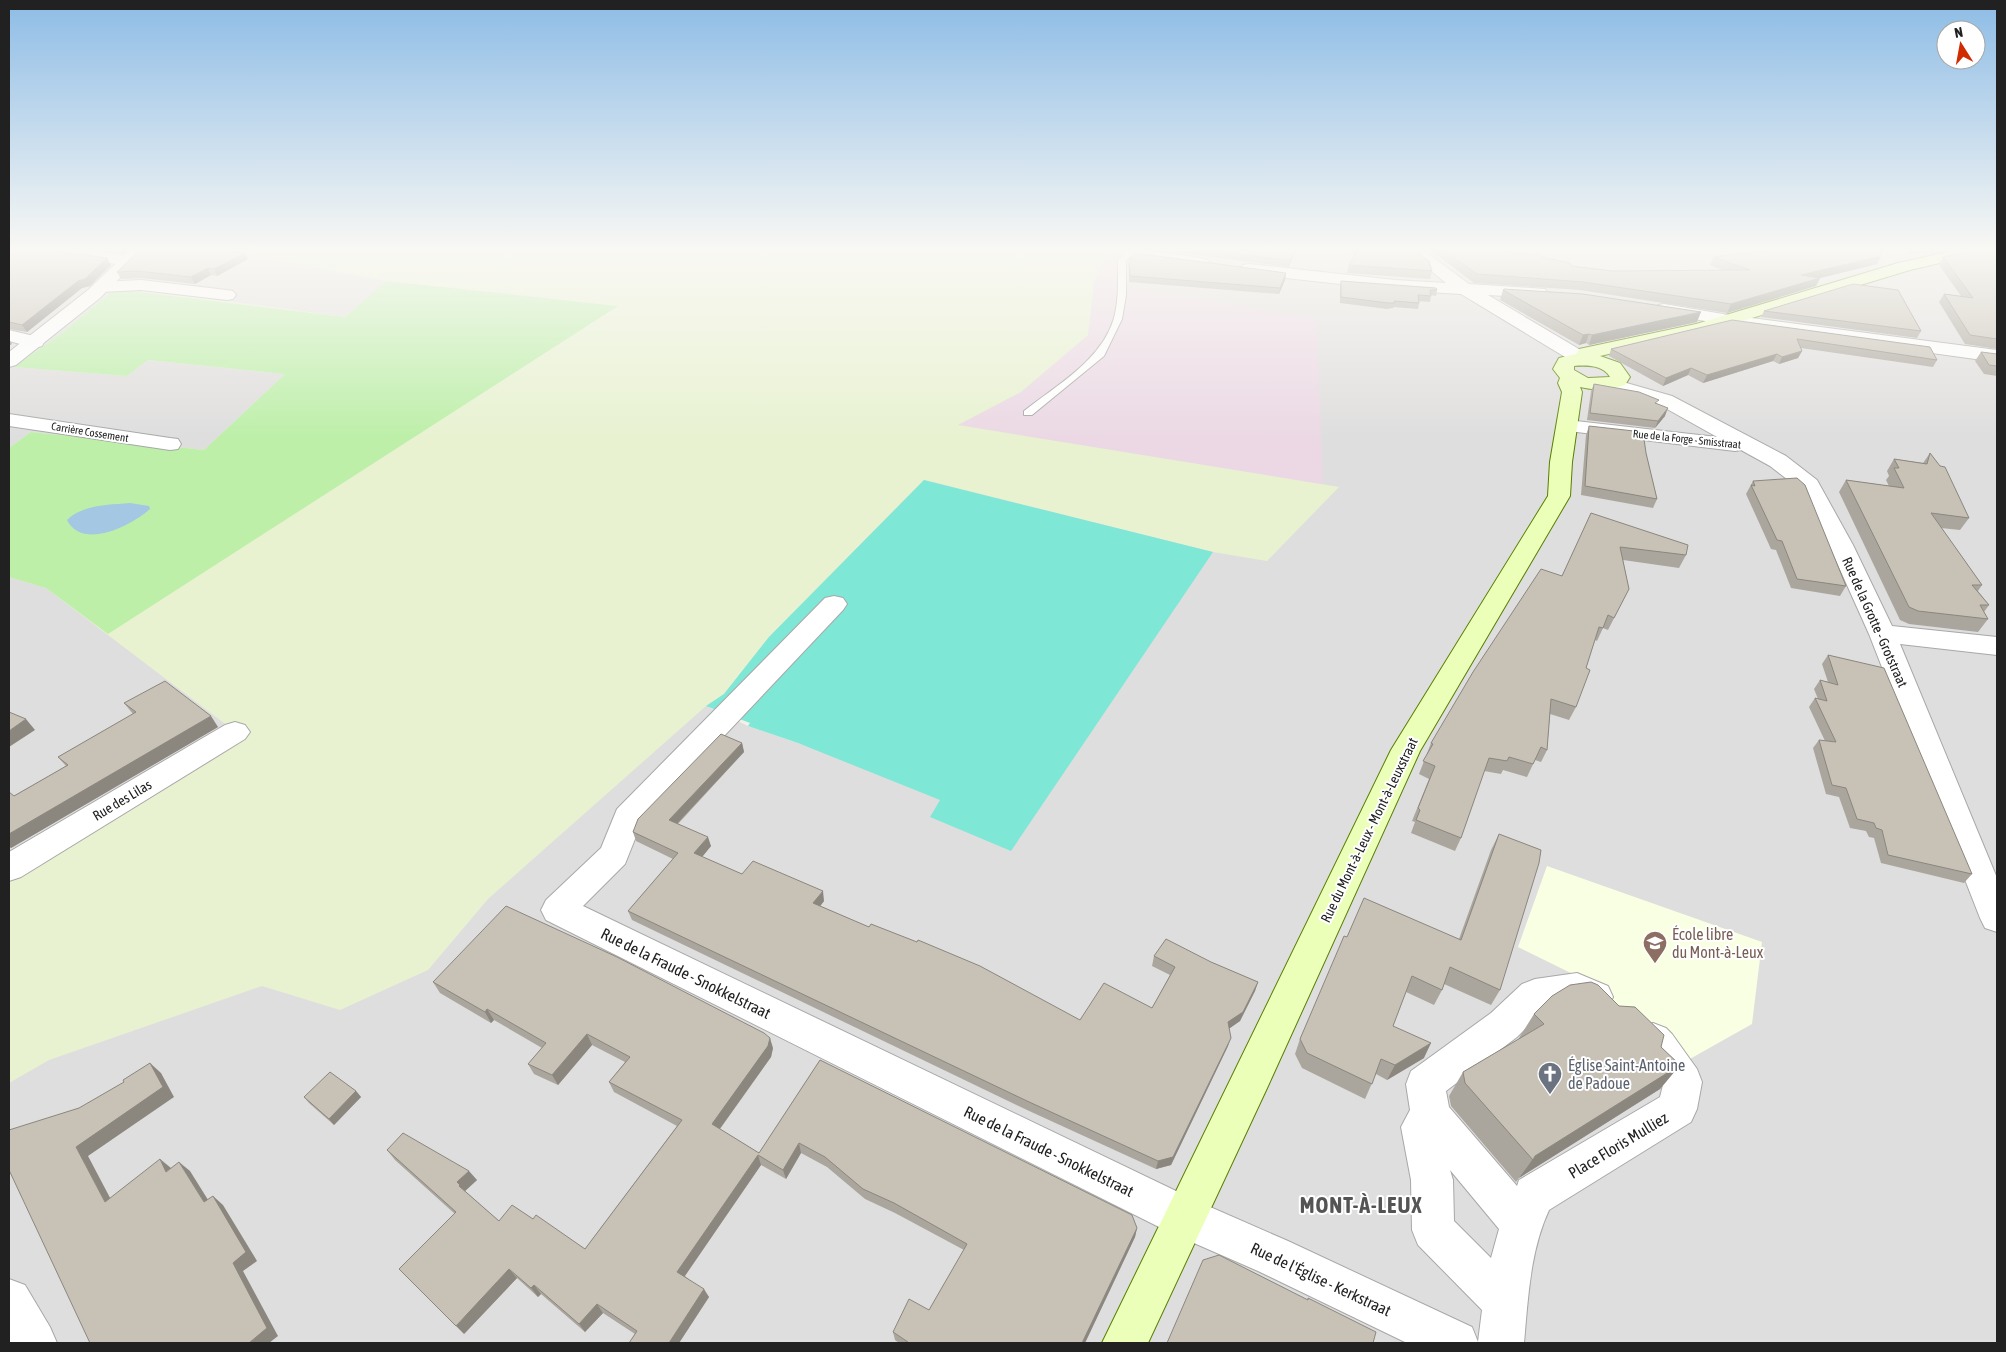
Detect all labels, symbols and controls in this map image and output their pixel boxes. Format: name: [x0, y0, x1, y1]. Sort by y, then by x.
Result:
north arrow: [1936, 20, 1986, 70]
text: N: [1953, 24, 1964, 41]
street label: Carrière Cossement: [50, 420, 130, 444]
street label: Rue de la Forge - Smisstraat: [1632, 427, 1742, 451]
street label: Rue de la Grotte - Grotstraat: [1839, 554, 1911, 690]
street label: Rue du Mont-à-Leux - Mont-à-Leuxstraat: [1317, 735, 1421, 925]
street label: Rue des Lilas: [90, 776, 154, 824]
street label: Rue de la Fraude - Snokkelstraat: [598, 924, 774, 1022]
place label: École libre du Mont-à-Leux: [1672, 925, 1764, 961]
school or university icon: École libre du Mont-à-Leux: [1642, 930, 1668, 964]
place label: Église Saint-Antoine de Padoue: [1568, 1056, 1685, 1092]
church icon: Église Saint-Antoine de Padoue: [1537, 1061, 1563, 1095]
street label: Rue de la Fraude - Snokkelstraat: [961, 1102, 1137, 1200]
street label: Place Floris Mulliez: [1565, 1108, 1671, 1182]
district label: MONT-À-LEUX: [1300, 1192, 1422, 1218]
street label: Rue de l'Église - Kerkstraat: [1248, 1239, 1394, 1320]

